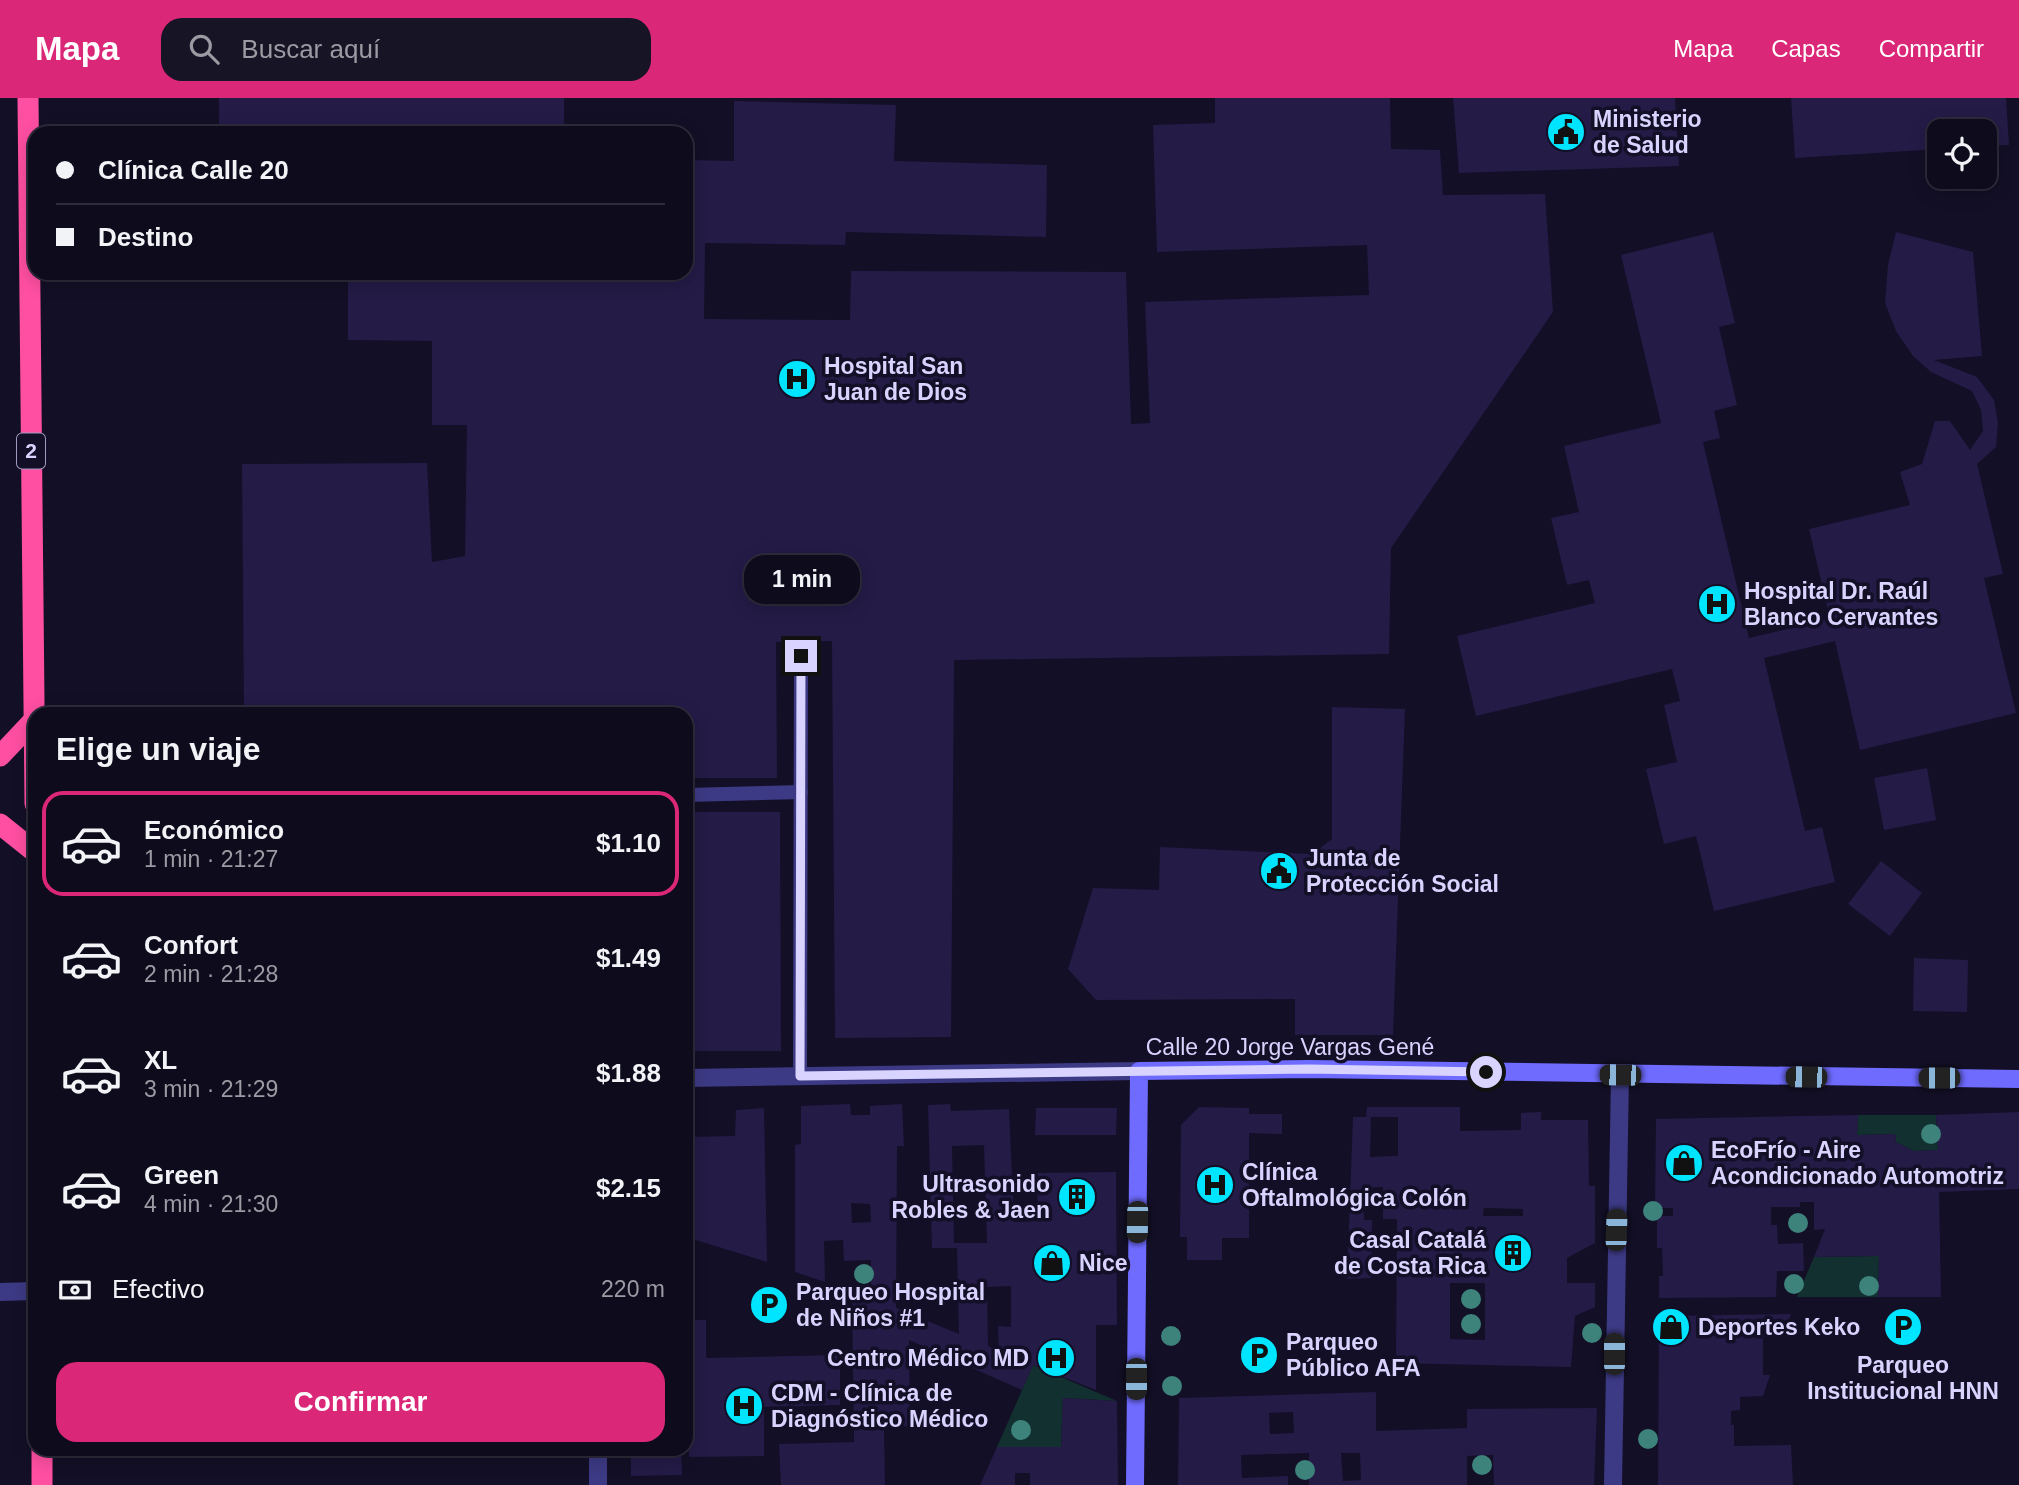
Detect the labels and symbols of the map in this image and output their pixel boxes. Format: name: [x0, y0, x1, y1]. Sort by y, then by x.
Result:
place label: Ministerio de Salud: [1593, 106, 1702, 158]
public building icon: Ministerio de Salud: [1545, 111, 1587, 153]
place label: Hospital San Juan de Dios: [824, 353, 967, 405]
hospital icon: Hospital San Juan de Dios: [776, 358, 818, 400]
road number: 2: [17, 434, 45, 468]
callout: 1 min: [743, 554, 859, 603]
place label: Hospital Dr. Raúl Blanco Cervantes: [1744, 578, 1938, 630]
hospital icon: Hospital Dr. Raúl Blanco Cervantes: [1696, 583, 1738, 625]
route end: [785, 640, 817, 672]
place label: Junta de Protección Social: [1306, 845, 1499, 897]
public building icon: Junta de Protección Social: [1258, 850, 1300, 892]
street label: Calle 20 Jorge Vargas Gené: [1146, 1034, 1434, 1060]
route start: [1470, 1056, 1502, 1088]
car: [1599, 1064, 1642, 1086]
car: [1785, 1066, 1828, 1088]
car: [1919, 1068, 1961, 1089]
place label: EcoFrío - Aire Acondicionado Automotriz: [1711, 1137, 2004, 1189]
shop icon: EcoFrío - Aire Acondicionado Automotriz: [1663, 1142, 1705, 1184]
place label: Clínica Oftalmológica Colón: [1242, 1159, 1467, 1211]
hospital icon: Clínica Oftalmológica Colón: [1194, 1164, 1236, 1206]
place label: Ultrasonido Robles & Jaen: [892, 1171, 1050, 1223]
building icon: Ultrasonido Robles & Jaen: [1056, 1176, 1098, 1218]
car: [1127, 1201, 1148, 1243]
car: [1605, 1209, 1628, 1251]
place label: Casal Catalá de Costa Rica: [1334, 1227, 1486, 1279]
building icon: Casal Catalá de Costa Rica: [1492, 1232, 1534, 1274]
shop icon: Nice: [1031, 1242, 1073, 1284]
place label: Nice: [1079, 1250, 1128, 1276]
place label: Parqueo Hospital de Niños #1: [796, 1279, 985, 1331]
parking icon: Parqueo Hospital de Niños #1: [748, 1284, 790, 1326]
shop icon: Deportes Keko: [1650, 1306, 1692, 1348]
parking icon: Parqueo Institucional HNN: [1882, 1306, 1924, 1348]
place label: Deportes Keko: [1698, 1314, 1860, 1340]
place label: Parqueo Público AFA: [1286, 1329, 1421, 1381]
car: [1604, 1333, 1625, 1375]
parking icon: Parqueo Público AFA: [1238, 1334, 1280, 1376]
hospital icon: Centro Médico MD: [1035, 1337, 1077, 1379]
place label: Centro Médico MD: [827, 1345, 1029, 1371]
place label: Parqueo Institucional HNN: [1807, 1352, 1999, 1404]
car: [1126, 1358, 1147, 1400]
place label: CDM - Clínica de Diagnóstico Médico: [771, 1380, 988, 1432]
hospital icon: CDM - Clínica de Diagnóstico Médico: [723, 1385, 765, 1427]

